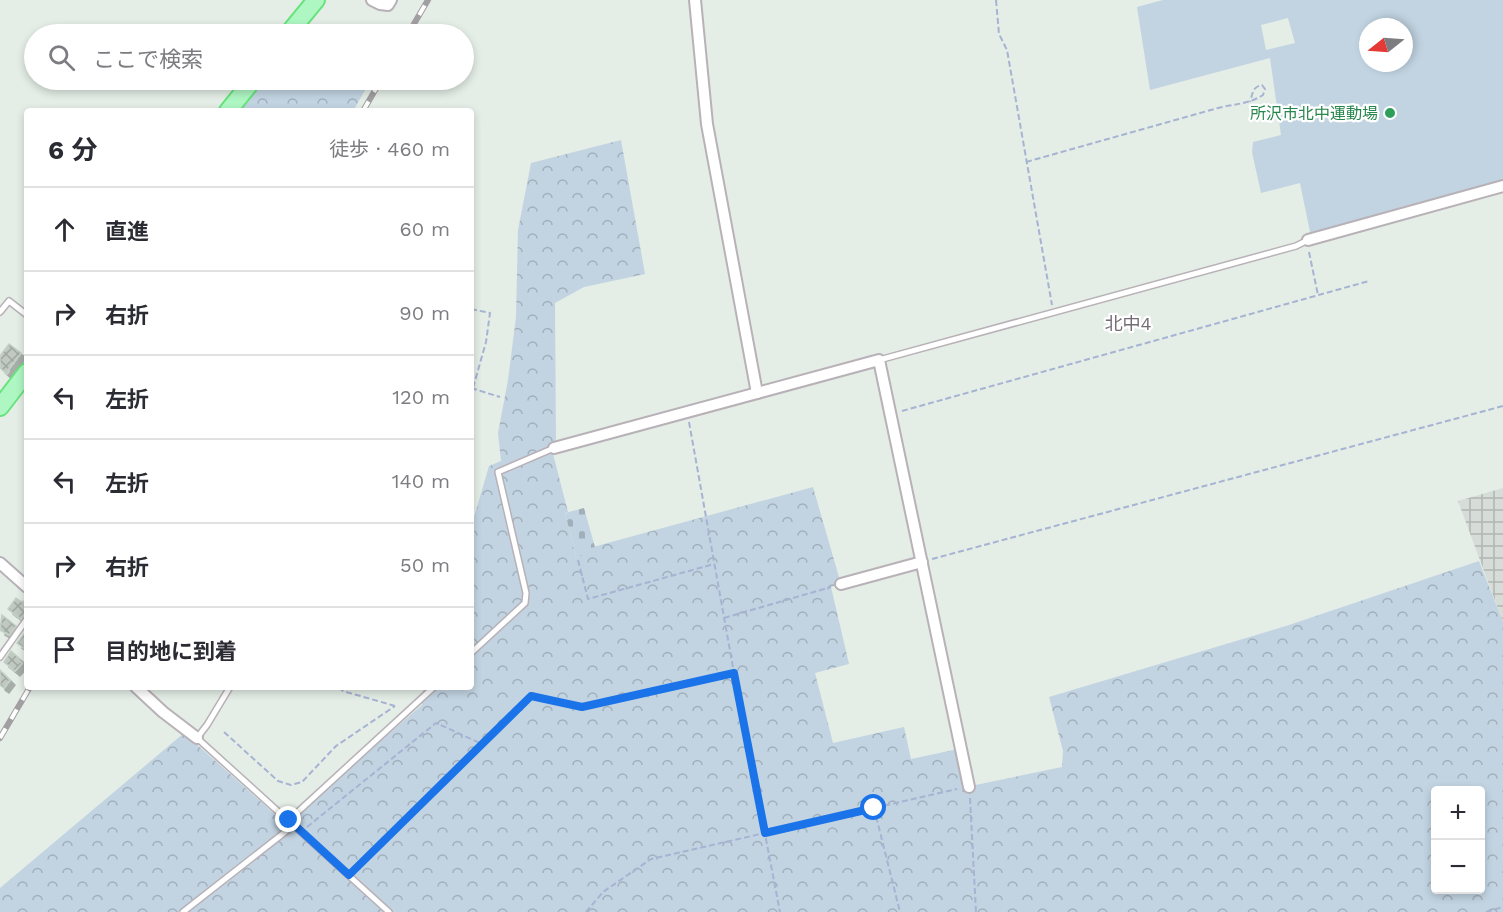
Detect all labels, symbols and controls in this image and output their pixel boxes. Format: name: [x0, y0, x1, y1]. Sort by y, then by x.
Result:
north arrow: [1359, 18, 1413, 72]
search box: [24, 24, 474, 90]
icon: search: [45, 41, 78, 74]
text: ここで検索: [93, 47, 203, 72]
place label: 所沢市北中運動場: [1250, 104, 1378, 123]
marker: 所沢市北中運動場: [1383, 106, 1397, 120]
text: 6 分: [48, 135, 97, 165]
text: 徒歩 · 460 m: [329, 137, 450, 161]
icon: ahead: [48, 213, 81, 246]
text: 60 m: [400, 217, 450, 241]
text: 直進: [105, 219, 149, 244]
icon: right: [48, 297, 81, 330]
text: 90 m: [399, 301, 450, 325]
text: 右折: [105, 303, 149, 328]
district label: 北中4: [1105, 313, 1152, 334]
icon: left: [48, 381, 81, 414]
text: 120 m: [392, 385, 450, 409]
text: 左折: [105, 387, 149, 412]
icon: left: [48, 465, 81, 498]
text: 140 m: [392, 469, 450, 493]
text: 左折: [105, 471, 149, 496]
icon: right: [48, 549, 81, 582]
text: 50 m: [400, 553, 450, 577]
text: 右折: [105, 555, 149, 580]
icon: arrive: [48, 633, 81, 666]
text: 目的地に到着: [105, 639, 237, 664]
map controls: [1431, 786, 1485, 894]
button: +: [1431, 786, 1485, 840]
route start: [860, 794, 886, 820]
route end: [275, 806, 301, 832]
button: −: [1431, 840, 1485, 894]

